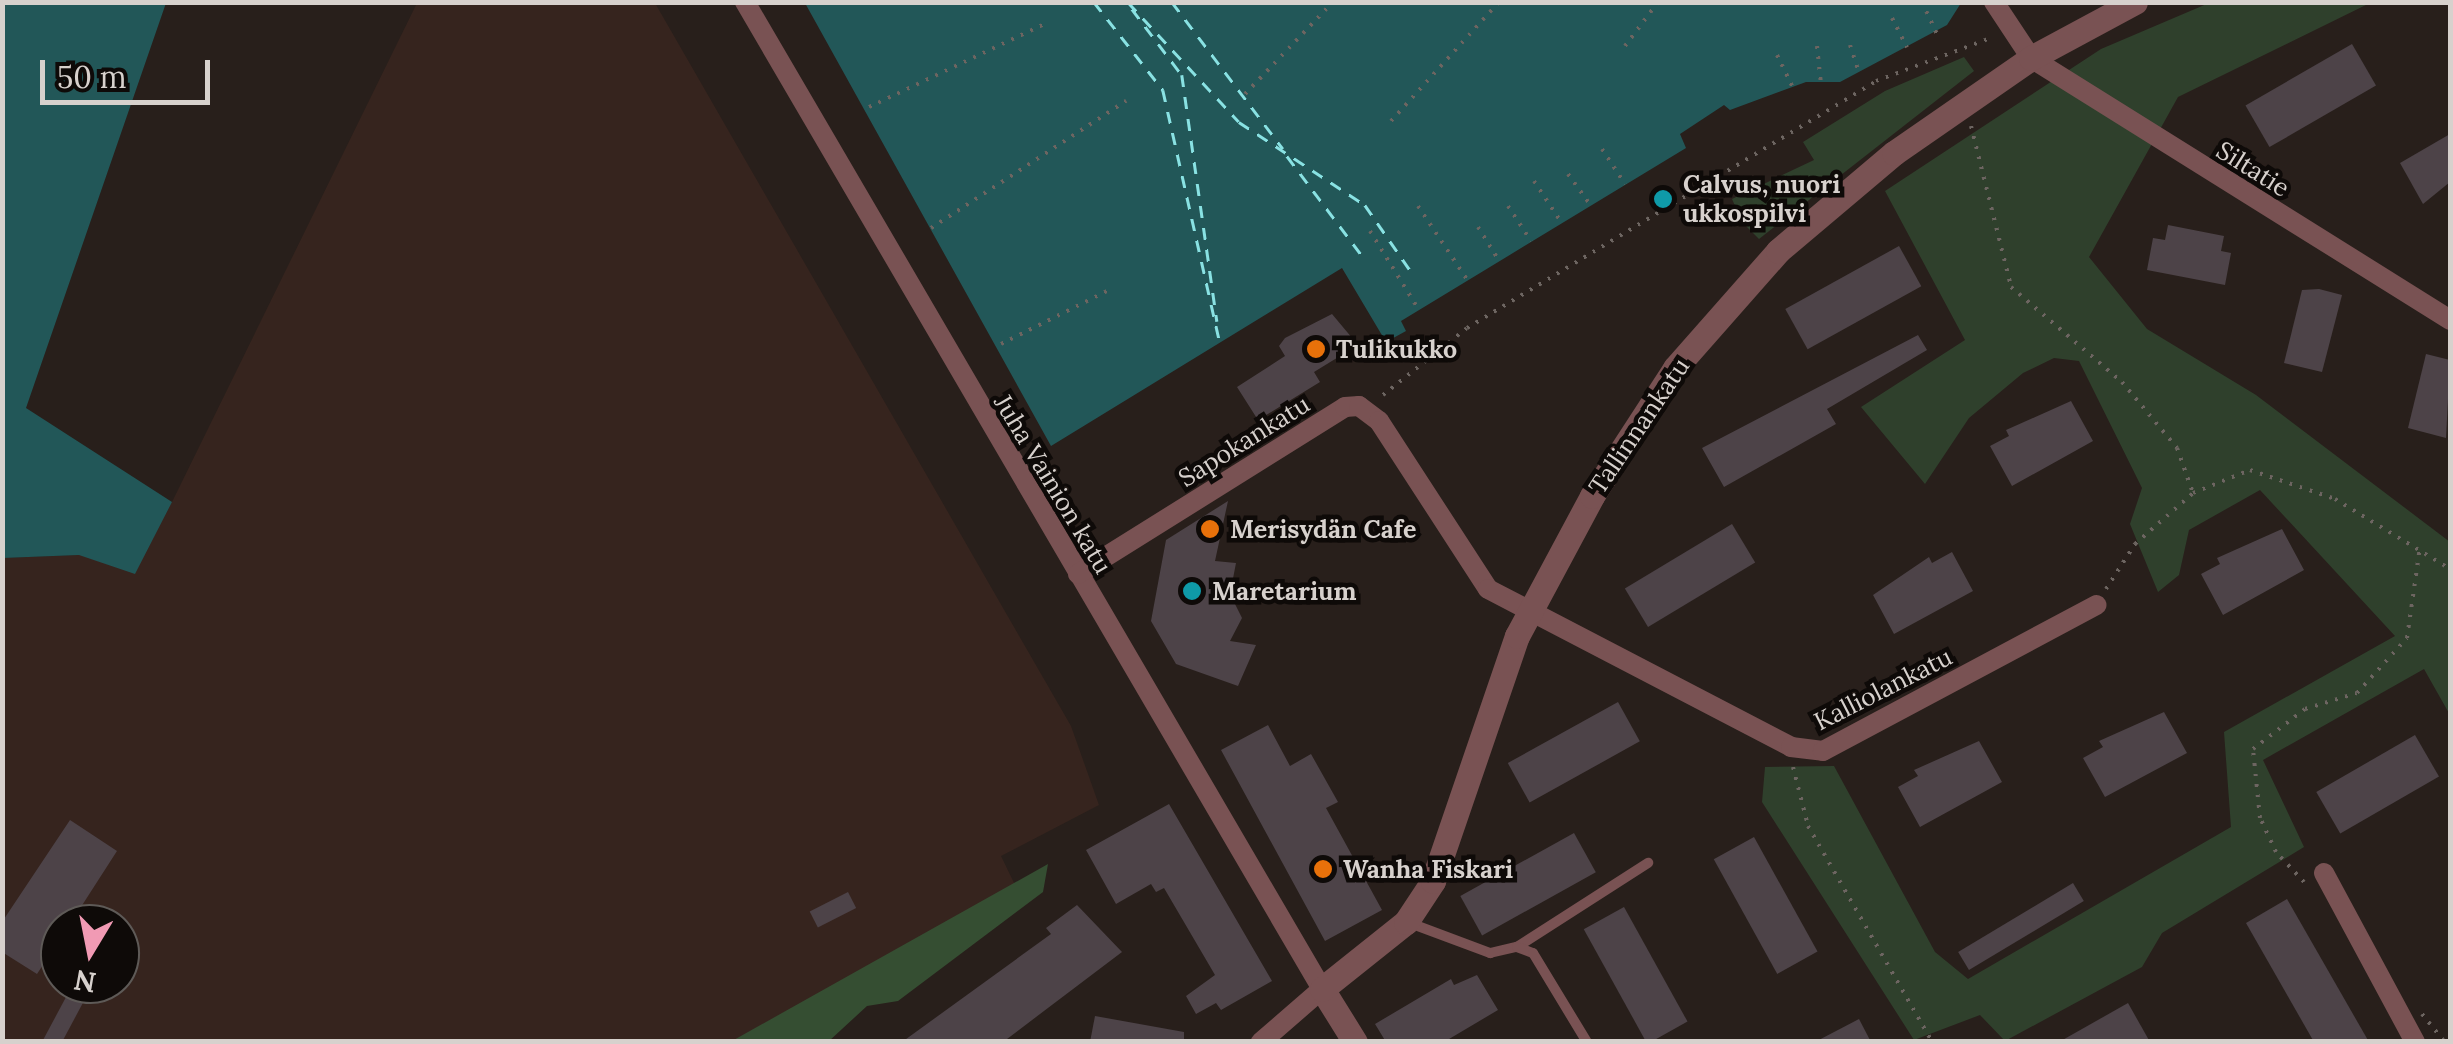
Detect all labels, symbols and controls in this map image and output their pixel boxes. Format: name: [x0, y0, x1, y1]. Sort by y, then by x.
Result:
scale bar: [45, 40, 215, 102]
text: 50 m: [57, 58, 127, 96]
street label: Siltatie: [2211, 135, 2295, 203]
place label: Calvus, nuori ukkospilvi: [1683, 170, 1840, 229]
marker: Calvus, nuori ukkospilvi: [1652, 188, 1674, 210]
place label: Tulikukko: [1336, 334, 1457, 364]
marker: Tulikukko: [1305, 338, 1327, 360]
street label: Tallinnankatu: [1582, 352, 1696, 500]
street label: Juha Vainion katu: [988, 389, 1118, 579]
street label: Sapokankatu: [1173, 389, 1315, 493]
place label: Merisydän Cafe: [1230, 514, 1416, 544]
marker: Merisydän Cafe: [1199, 518, 1221, 540]
place label: Maretarium: [1212, 576, 1356, 606]
marker: Maretarium: [1181, 580, 1203, 602]
street label: Kalliolankatu: [1809, 641, 1957, 737]
place label: Wanha Fiskari: [1343, 854, 1513, 884]
marker: Wanha Fiskari: [1312, 858, 1334, 880]
north arrow: [40, 904, 140, 1004]
text: N: [71, 962, 99, 1001]

